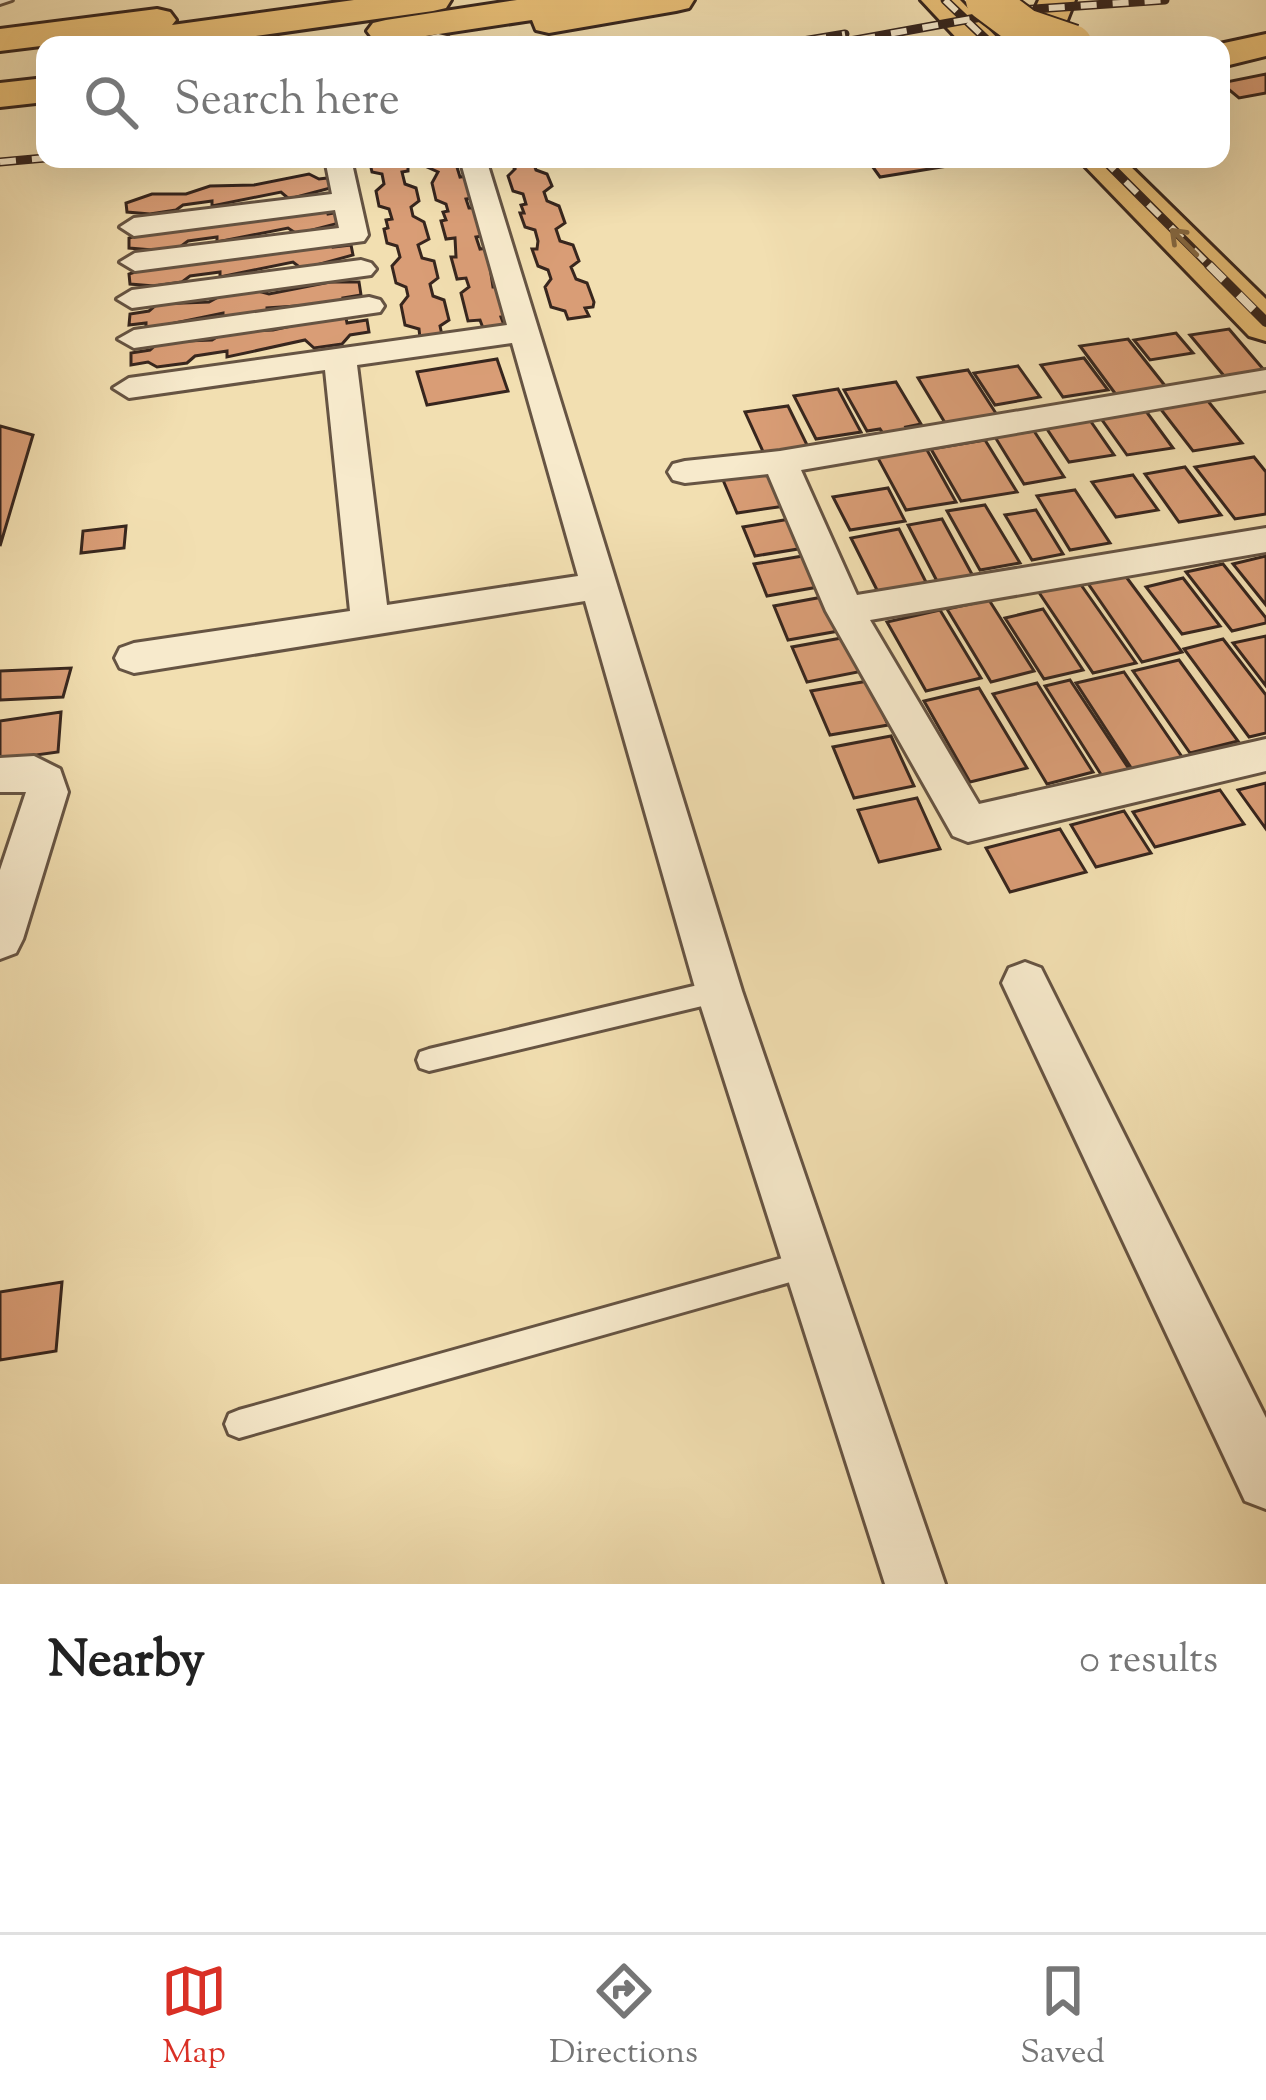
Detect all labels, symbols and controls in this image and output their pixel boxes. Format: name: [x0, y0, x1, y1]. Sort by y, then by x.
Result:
search box: [36, 36, 1230, 168]
icon: search: [78, 69, 144, 135]
text: Search here: [174, 70, 400, 135]
one-way arrow: [1171, 228, 1199, 257]
text: Nearby: [48, 1626, 205, 1699]
text: 0 results: [1079, 1634, 1218, 1690]
tab: Map: [161, 1958, 227, 2078]
tab: Directions: [549, 1958, 698, 2078]
tab: Saved: [1020, 1958, 1105, 2078]

